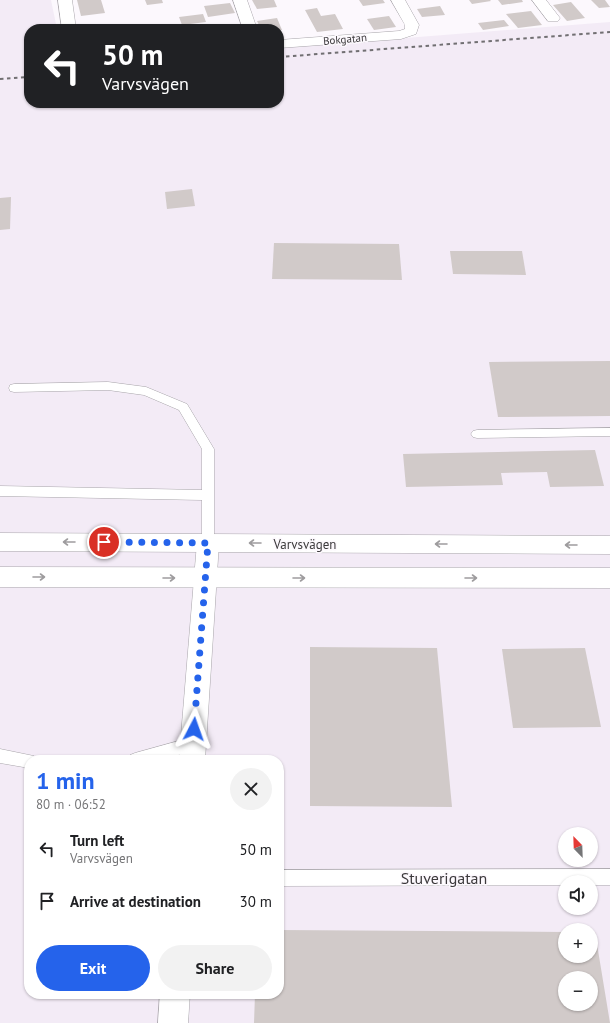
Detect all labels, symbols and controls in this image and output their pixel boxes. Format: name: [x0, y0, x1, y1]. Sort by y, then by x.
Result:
street label: Bokgatan: [322, 30, 368, 48]
text: 50 m: [102, 36, 163, 73]
icon: left: [36, 40, 88, 92]
text: Varvsvägen: [102, 72, 189, 95]
pin: [87, 525, 121, 559]
icon: arrive: [93, 531, 115, 553]
street label: Varvsvägen: [273, 536, 336, 553]
one-way arrow: [63, 538, 76, 546]
one-way arrow: [249, 539, 262, 547]
one-way arrow: [435, 540, 448, 548]
one-way arrow: [565, 541, 578, 549]
one-way arrow: [32, 573, 45, 581]
one-way arrow: [162, 574, 175, 582]
one-way arrow: [292, 574, 305, 582]
one-way arrow: [464, 574, 477, 582]
position arrow: [173, 708, 215, 750]
text: 1 min: [36, 765, 95, 796]
button: close: [230, 768, 272, 810]
text: 80 m · 06:52: [36, 796, 106, 813]
north arrow: [558, 827, 598, 867]
map controls: [558, 827, 598, 1011]
text: Turn left: [70, 831, 124, 850]
icon: left: [36, 838, 58, 860]
text: 50 m: [239, 840, 272, 859]
text: Varvsvägen: [70, 850, 133, 867]
street label: Stuverigatan: [401, 868, 487, 888]
button: sound: [558, 875, 598, 915]
icon: arrive: [36, 890, 58, 912]
text: Arrive at destination: [70, 892, 201, 911]
text: 30 m: [239, 892, 272, 911]
button: +: [558, 923, 598, 963]
button: Exit: [36, 945, 150, 991]
button: Share: [158, 945, 272, 991]
button: −: [558, 971, 598, 1011]

